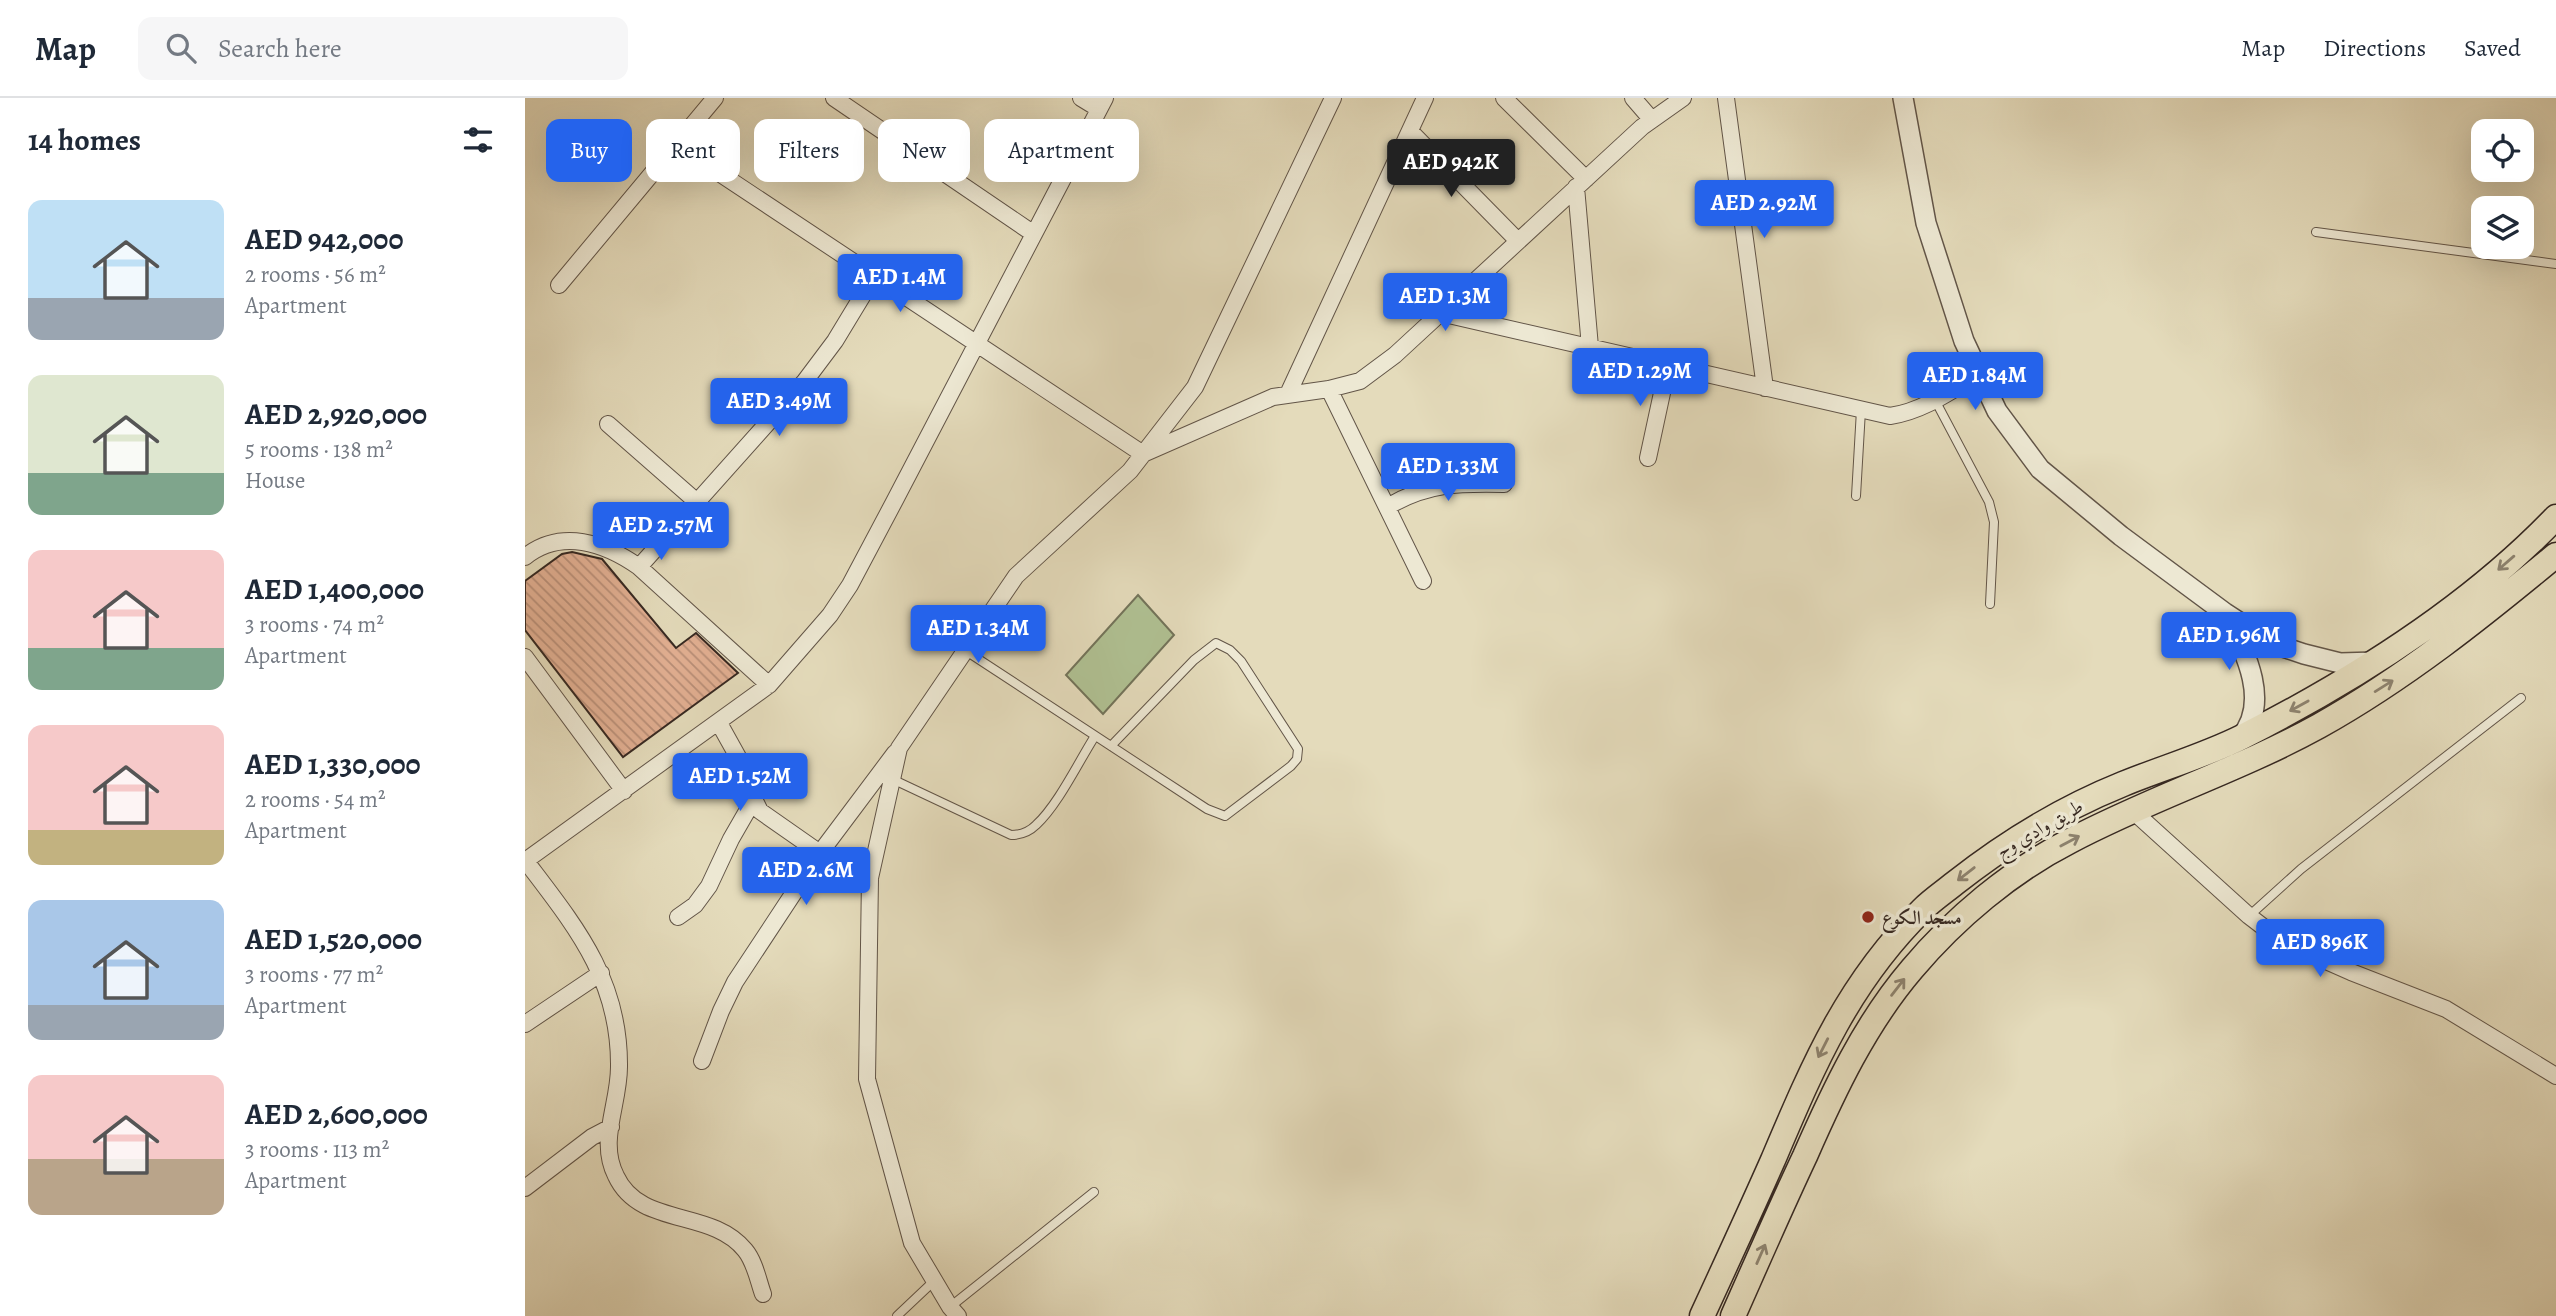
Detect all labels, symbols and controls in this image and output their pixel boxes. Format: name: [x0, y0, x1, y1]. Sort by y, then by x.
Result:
search box: [138, 17, 628, 80]
text: Map: [35, 26, 96, 71]
icon: search: [162, 29, 200, 67]
text: Search here: [218, 31, 342, 66]
text: Map: [2241, 32, 2285, 64]
text: Directions: [2323, 32, 2426, 64]
text: Saved: [2464, 32, 2521, 64]
chip: Buy: [546, 119, 632, 182]
chip: Rent: [646, 119, 740, 182]
chip: Filters: [754, 119, 864, 182]
chip: New: [878, 119, 970, 182]
chip: Apartment: [984, 119, 1139, 182]
map controls: [2471, 119, 2534, 259]
button: locate: [2471, 119, 2534, 182]
text: 14 homes: [28, 120, 141, 160]
icon: filters: [459, 121, 497, 159]
pin: AED 942K: [1379, 140, 1523, 199]
text: AED 942K: [1403, 146, 1499, 177]
pin: AED 2.92M: [1684, 180, 1844, 240]
text: AED 2.92M: [1711, 187, 1817, 218]
button: layers: [2471, 196, 2534, 259]
text: AED 942,000: [245, 219, 404, 259]
icon: home: [84, 228, 168, 312]
pin: AED 1.4M: [828, 254, 972, 314]
text: 2 rooms · 56 m²: [245, 259, 386, 290]
text: AED 1.4M: [854, 261, 946, 292]
pin: AED 1.3M: [1373, 274, 1517, 333]
text: AED 1.3M: [1399, 280, 1491, 311]
text: Apartment: [245, 290, 347, 321]
pin: AED 1.29M: [1560, 348, 1720, 408]
pin: AED 1.84M: [1895, 352, 2055, 412]
text: AED 1.29M: [1588, 355, 1692, 386]
text: AED 1.84M: [1923, 359, 2027, 390]
pin: AED 3.49M: [699, 378, 859, 438]
text: AED 3.49M: [726, 385, 832, 416]
text: AED 2,920,000: [245, 394, 427, 434]
icon: home: [84, 403, 168, 487]
text: 5 rooms · 138 m²: [245, 434, 393, 465]
pin: AED 1.33M: [1368, 444, 1528, 503]
text: AED 1.33M: [1397, 450, 1499, 481]
text: House: [245, 465, 305, 496]
pin: AED 2.57M: [581, 503, 741, 562]
text: AED 2.57M: [609, 509, 713, 540]
one-way arrow: [2497, 555, 2515, 571]
text: AED 1,400,000: [245, 569, 424, 609]
icon: home: [84, 578, 168, 662]
pin: AED 1.34M: [898, 606, 1058, 665]
text: 3 rooms · 74 m²: [245, 609, 384, 640]
text: AED 1.34M: [927, 612, 1029, 643]
pin: AED 1.96M: [2149, 612, 2309, 672]
text: AED 1.96M: [2177, 619, 2281, 650]
text: Apartment: [245, 640, 347, 671]
one-way arrow: [2373, 678, 2393, 692]
one-way arrow: [2289, 699, 2309, 713]
text: AED 1,330,000: [245, 744, 421, 784]
icon: home: [84, 753, 168, 837]
pin: AED 1.52M: [660, 754, 820, 813]
text: AED 1.52M: [689, 760, 791, 791]
text: 2 rooms · 54 m²: [245, 784, 386, 815]
street label: طريق وادي وج: [1991, 793, 2090, 868]
text: Apartment: [245, 815, 347, 846]
one-way arrow: [2060, 833, 2080, 847]
pin: AED 2.6M: [734, 848, 878, 907]
text: AED 2.6M: [758, 854, 854, 885]
one-way arrow: [1958, 867, 1976, 882]
place label: مسجد الكوع: [1882, 905, 1962, 933]
marker: مسجد الكوع: [1860, 909, 1876, 925]
text: AED 1,520,000: [245, 919, 422, 959]
pin: AED 896K: [2248, 920, 2392, 979]
text: AED 896K: [2272, 926, 2368, 957]
icon: home: [84, 928, 168, 1012]
text: 3 rooms · 77 m²: [245, 959, 383, 990]
one-way arrow: [1890, 977, 1905, 996]
text: Apartment: [245, 990, 347, 1021]
one-way arrow: [1815, 1037, 1829, 1058]
text: AED 2,600,000: [245, 1094, 428, 1134]
icon: home: [84, 1103, 168, 1187]
text: 3 rooms · 113 m²: [245, 1134, 389, 1165]
text: Apartment: [245, 1165, 347, 1196]
one-way arrow: [1755, 1243, 1768, 1265]

